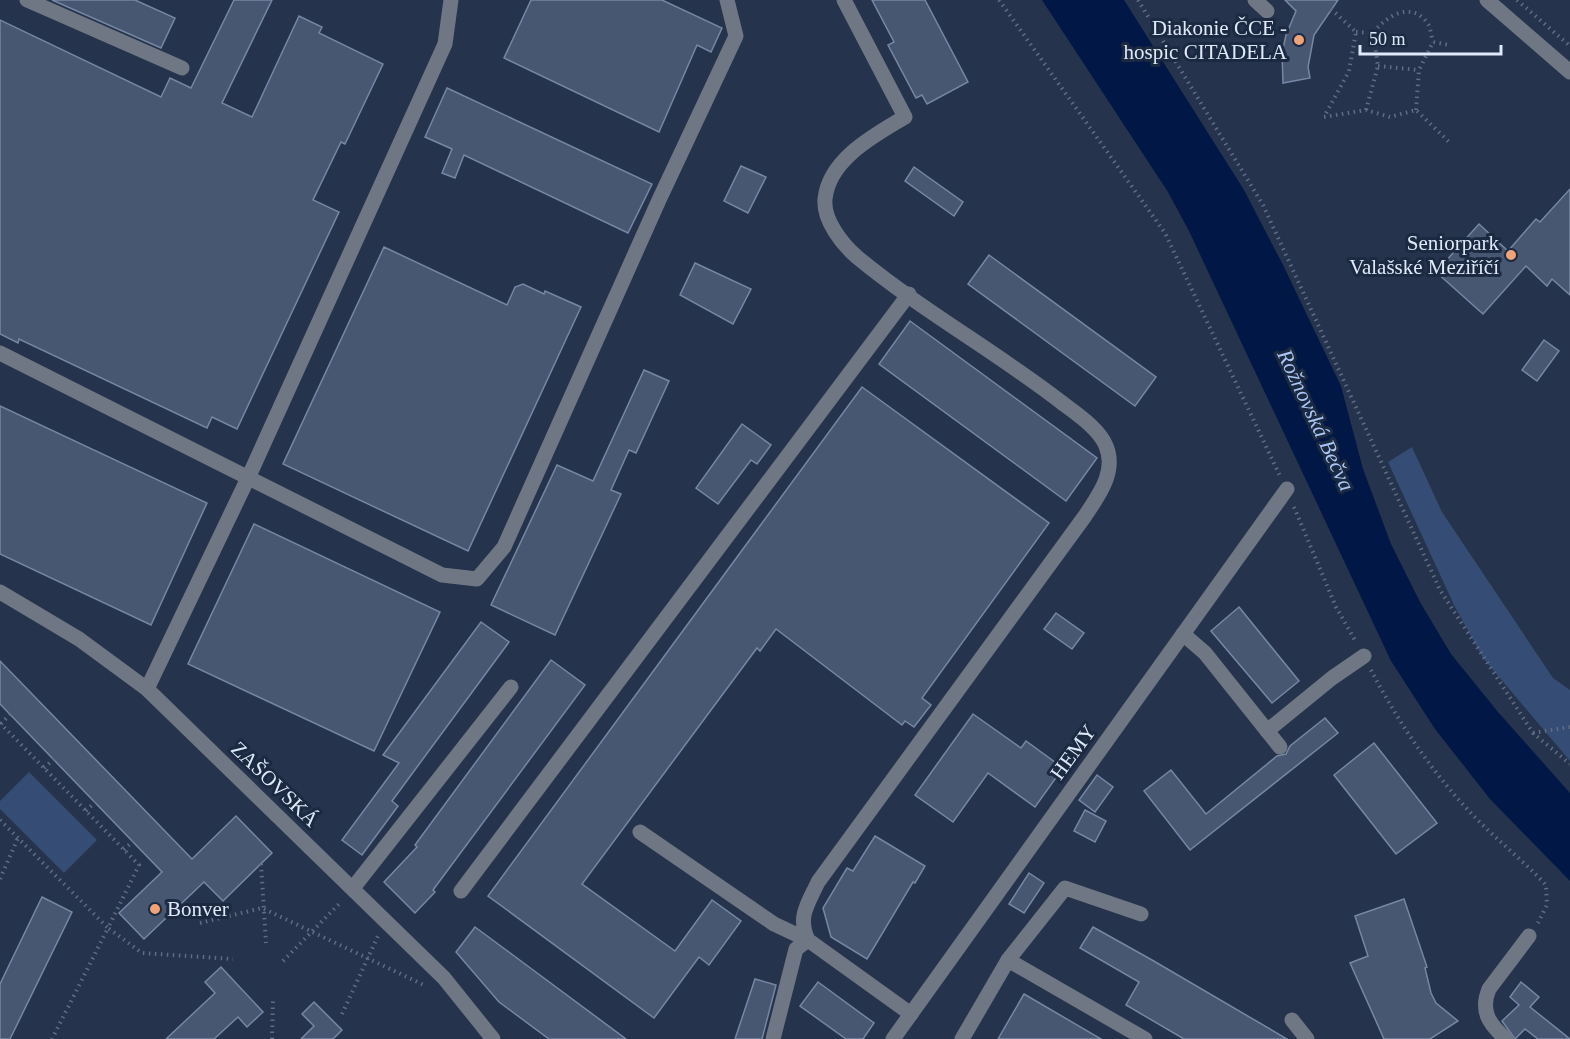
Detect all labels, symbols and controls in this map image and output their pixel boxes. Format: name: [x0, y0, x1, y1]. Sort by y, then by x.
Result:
place label: Diakonie ČCE - hospic CITADELA: [1124, 16, 1288, 64]
scale bar: [1360, 18, 1501, 56]
text: 50 m: [1369, 29, 1406, 49]
marker: Diakonie ČCE - hospic CITADELA: [1292, 33, 1306, 47]
place label: Seniorpark Valašské Meziříčí: [1349, 231, 1499, 279]
marker: Seniorpark Valašské Meziříčí: [1504, 248, 1518, 262]
water label: Rožnovská Bečva: [1272, 344, 1360, 495]
street label: HEMY: [1045, 720, 1101, 784]
street label: ZAŠOVSKÁ: [226, 736, 324, 832]
place label: Bonver: [167, 897, 229, 921]
marker: Bonver: [148, 902, 162, 916]

